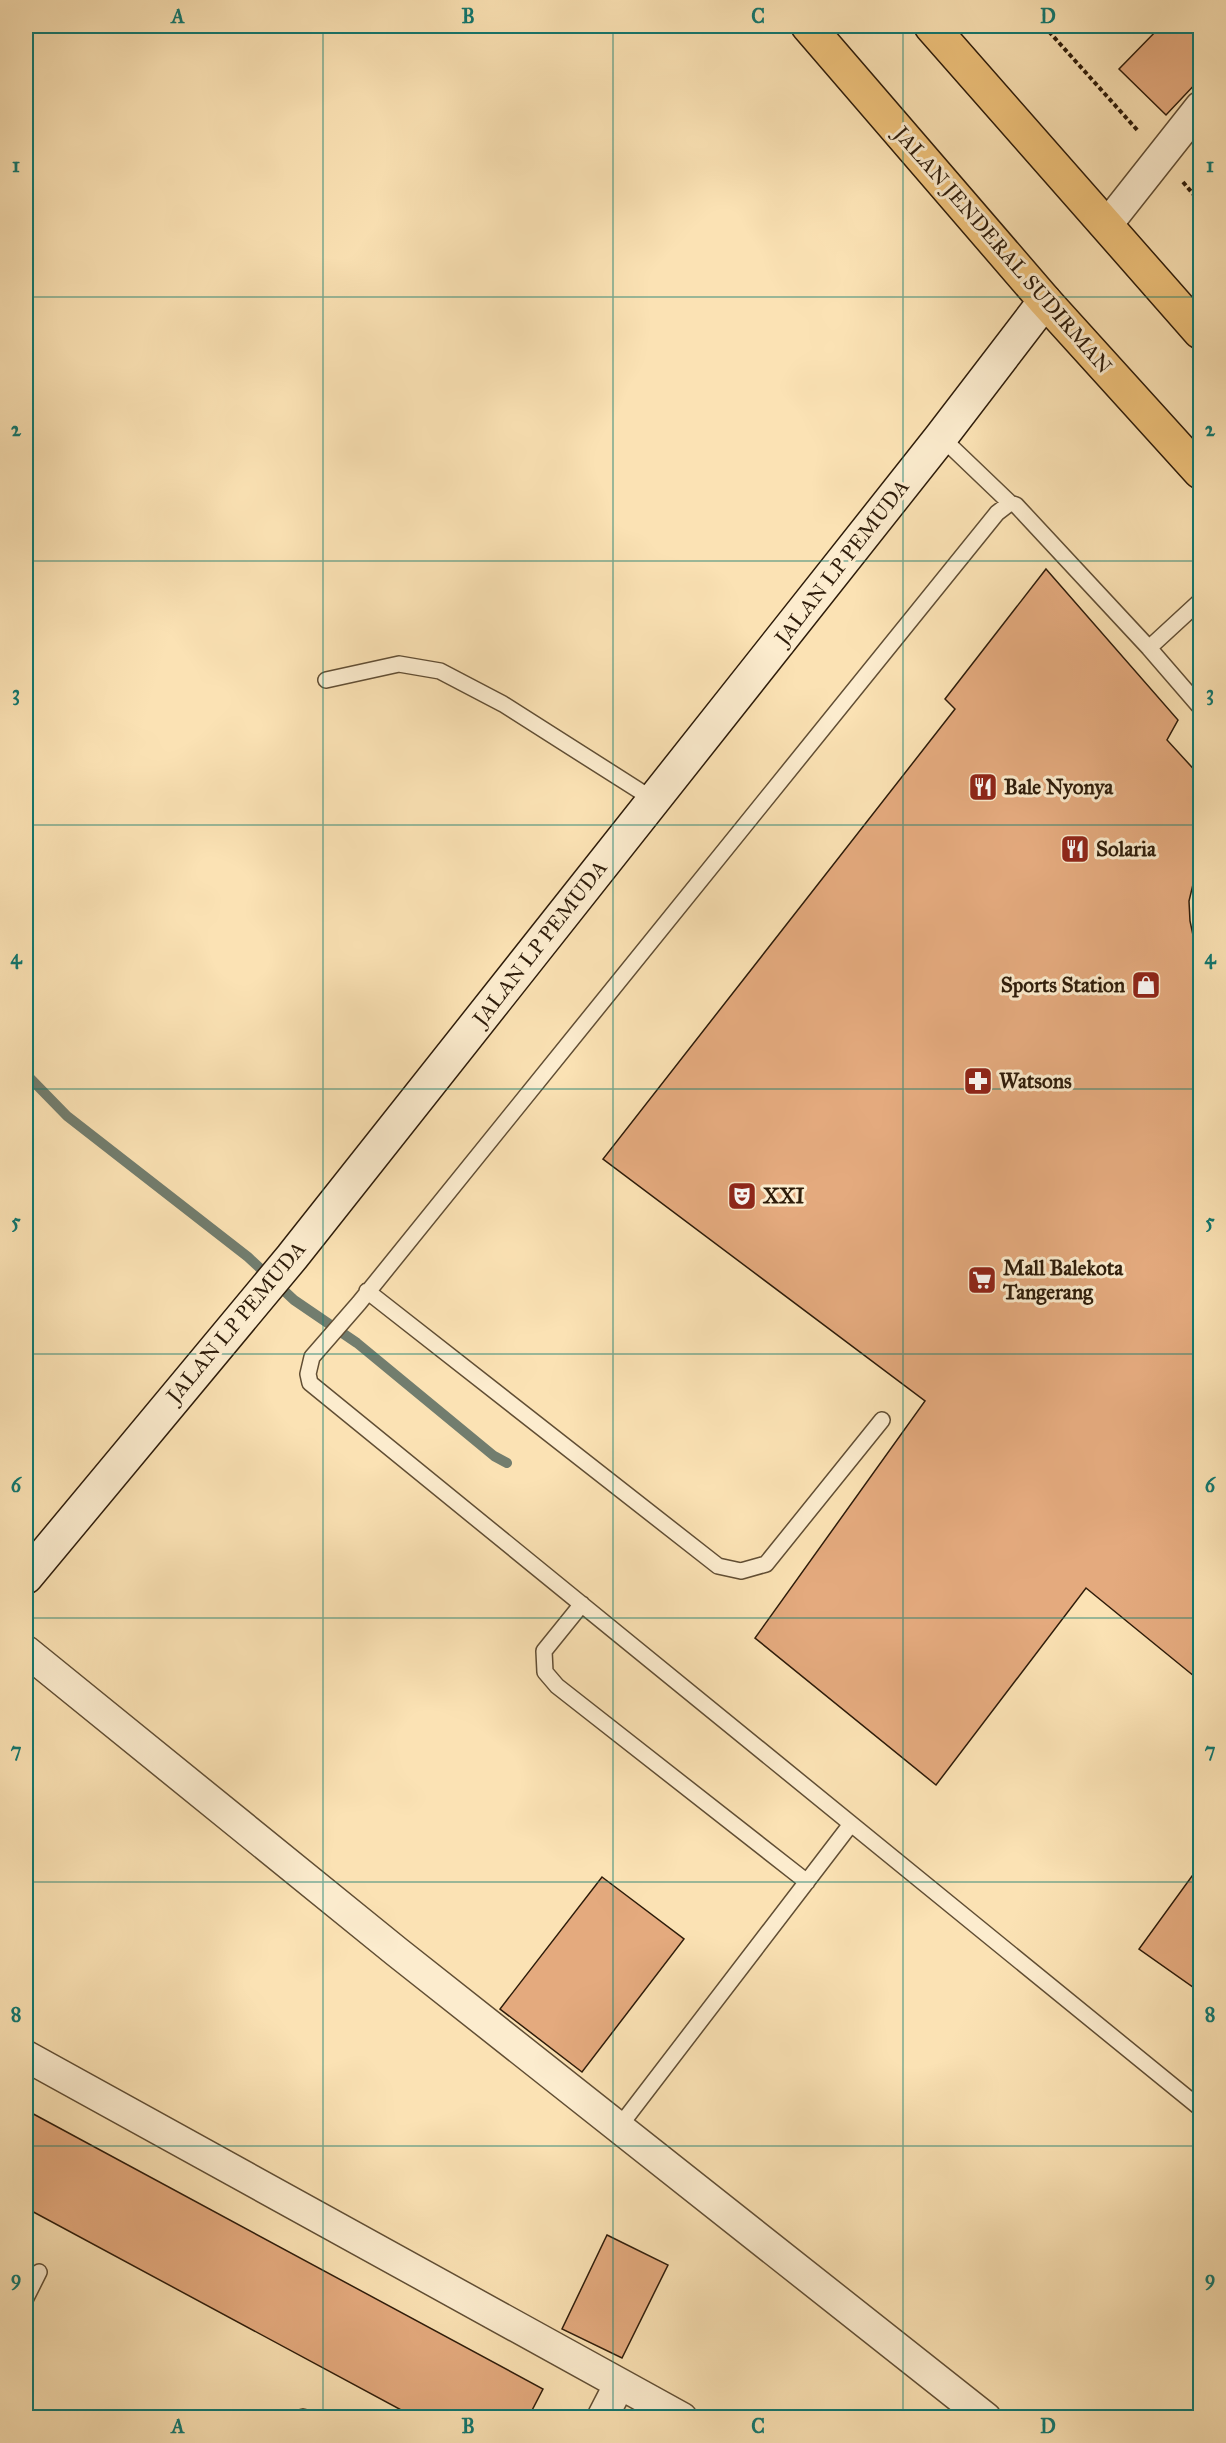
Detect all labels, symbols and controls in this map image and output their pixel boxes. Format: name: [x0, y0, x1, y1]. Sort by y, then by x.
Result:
text: A: [169, 4, 185, 28]
text: B: [461, 4, 475, 28]
text: C: [751, 4, 765, 28]
text: D: [1040, 4, 1056, 28]
street label: JALAN JENDERAL SUDIRMAN: [887, 120, 1118, 379]
text: 1: [12, 153, 20, 177]
text: 1: [1206, 153, 1214, 177]
text: 2: [11, 417, 22, 441]
text: 2: [1205, 417, 1216, 441]
street label: JALAN LP PEMUDA: [768, 474, 915, 651]
text: 3: [12, 681, 20, 706]
text: 3: [1206, 681, 1214, 706]
restaurant icon: Bale Nyonya: [967, 771, 999, 803]
place label: Bale Nyonya: [1004, 774, 1114, 800]
restaurant icon: Solaria: [1059, 833, 1091, 865]
place label: Solaria: [1096, 836, 1157, 862]
street label: JALAN LP PEMUDA: [466, 855, 613, 1032]
text: 4: [10, 945, 22, 970]
text: 4: [1204, 945, 1216, 970]
shop icon: Sports Station: [1130, 969, 1162, 1001]
place label: Sports Station: [1001, 972, 1126, 998]
pharmacy icon: Watsons: [962, 1065, 994, 1097]
place label: Watsons: [999, 1068, 1072, 1094]
theatre icon: XXI: [726, 1180, 758, 1212]
place label: XXI: [762, 1183, 805, 1209]
text: 5: [11, 1209, 21, 1233]
text: 5: [1205, 1209, 1215, 1233]
street label: JALAN LP PEMUDA: [160, 1236, 311, 1410]
place label: Mall Balekota Tangerang: [1002, 1255, 1124, 1305]
supermarket icon: Mall Balekota Tangerang: [966, 1264, 998, 1296]
text: 6: [11, 1473, 23, 1497]
text: 6: [1205, 1473, 1217, 1497]
text: 7: [11, 1738, 22, 1762]
text: 7: [1205, 1738, 1216, 1762]
text: 8: [11, 2002, 21, 2026]
text: 8: [1205, 2002, 1215, 2026]
text: 9: [11, 2266, 21, 2291]
text: 9: [1205, 2266, 1215, 2291]
text: A: [169, 2414, 185, 2438]
text: B: [461, 2414, 475, 2438]
text: C: [751, 2414, 765, 2438]
text: D: [1040, 2414, 1056, 2438]

